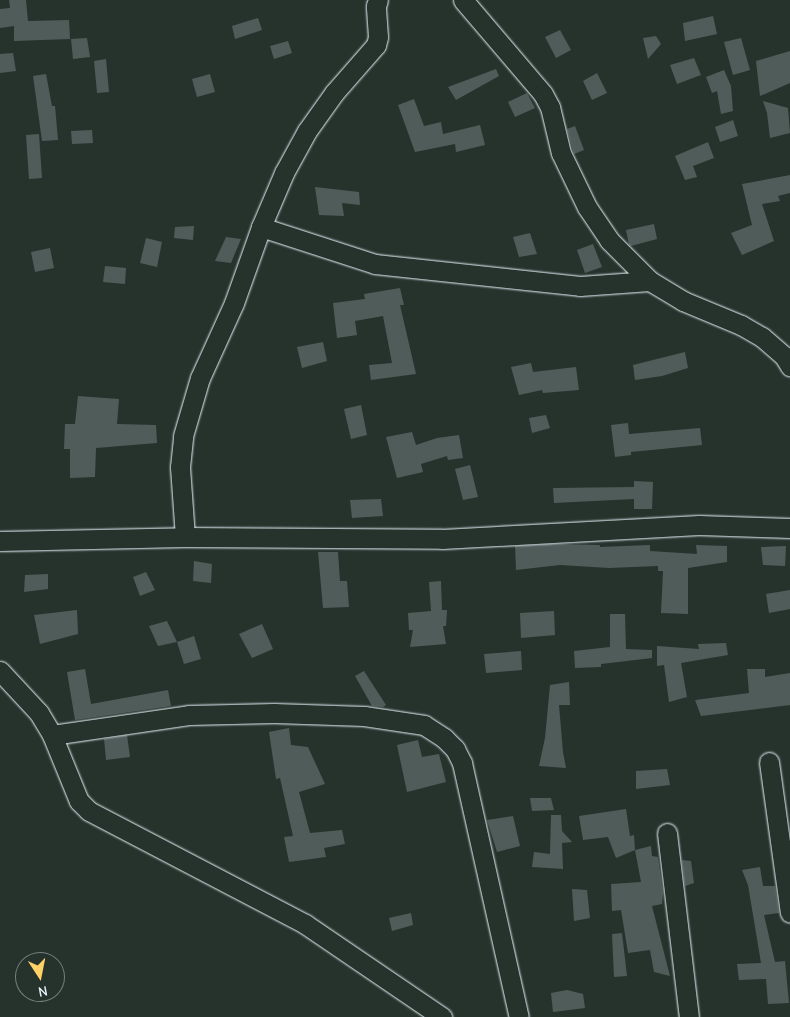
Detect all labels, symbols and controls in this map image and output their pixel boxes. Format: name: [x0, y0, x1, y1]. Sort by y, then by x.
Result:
north arrow: [15, 952, 65, 1002]
text: N: [37, 982, 49, 1000]

